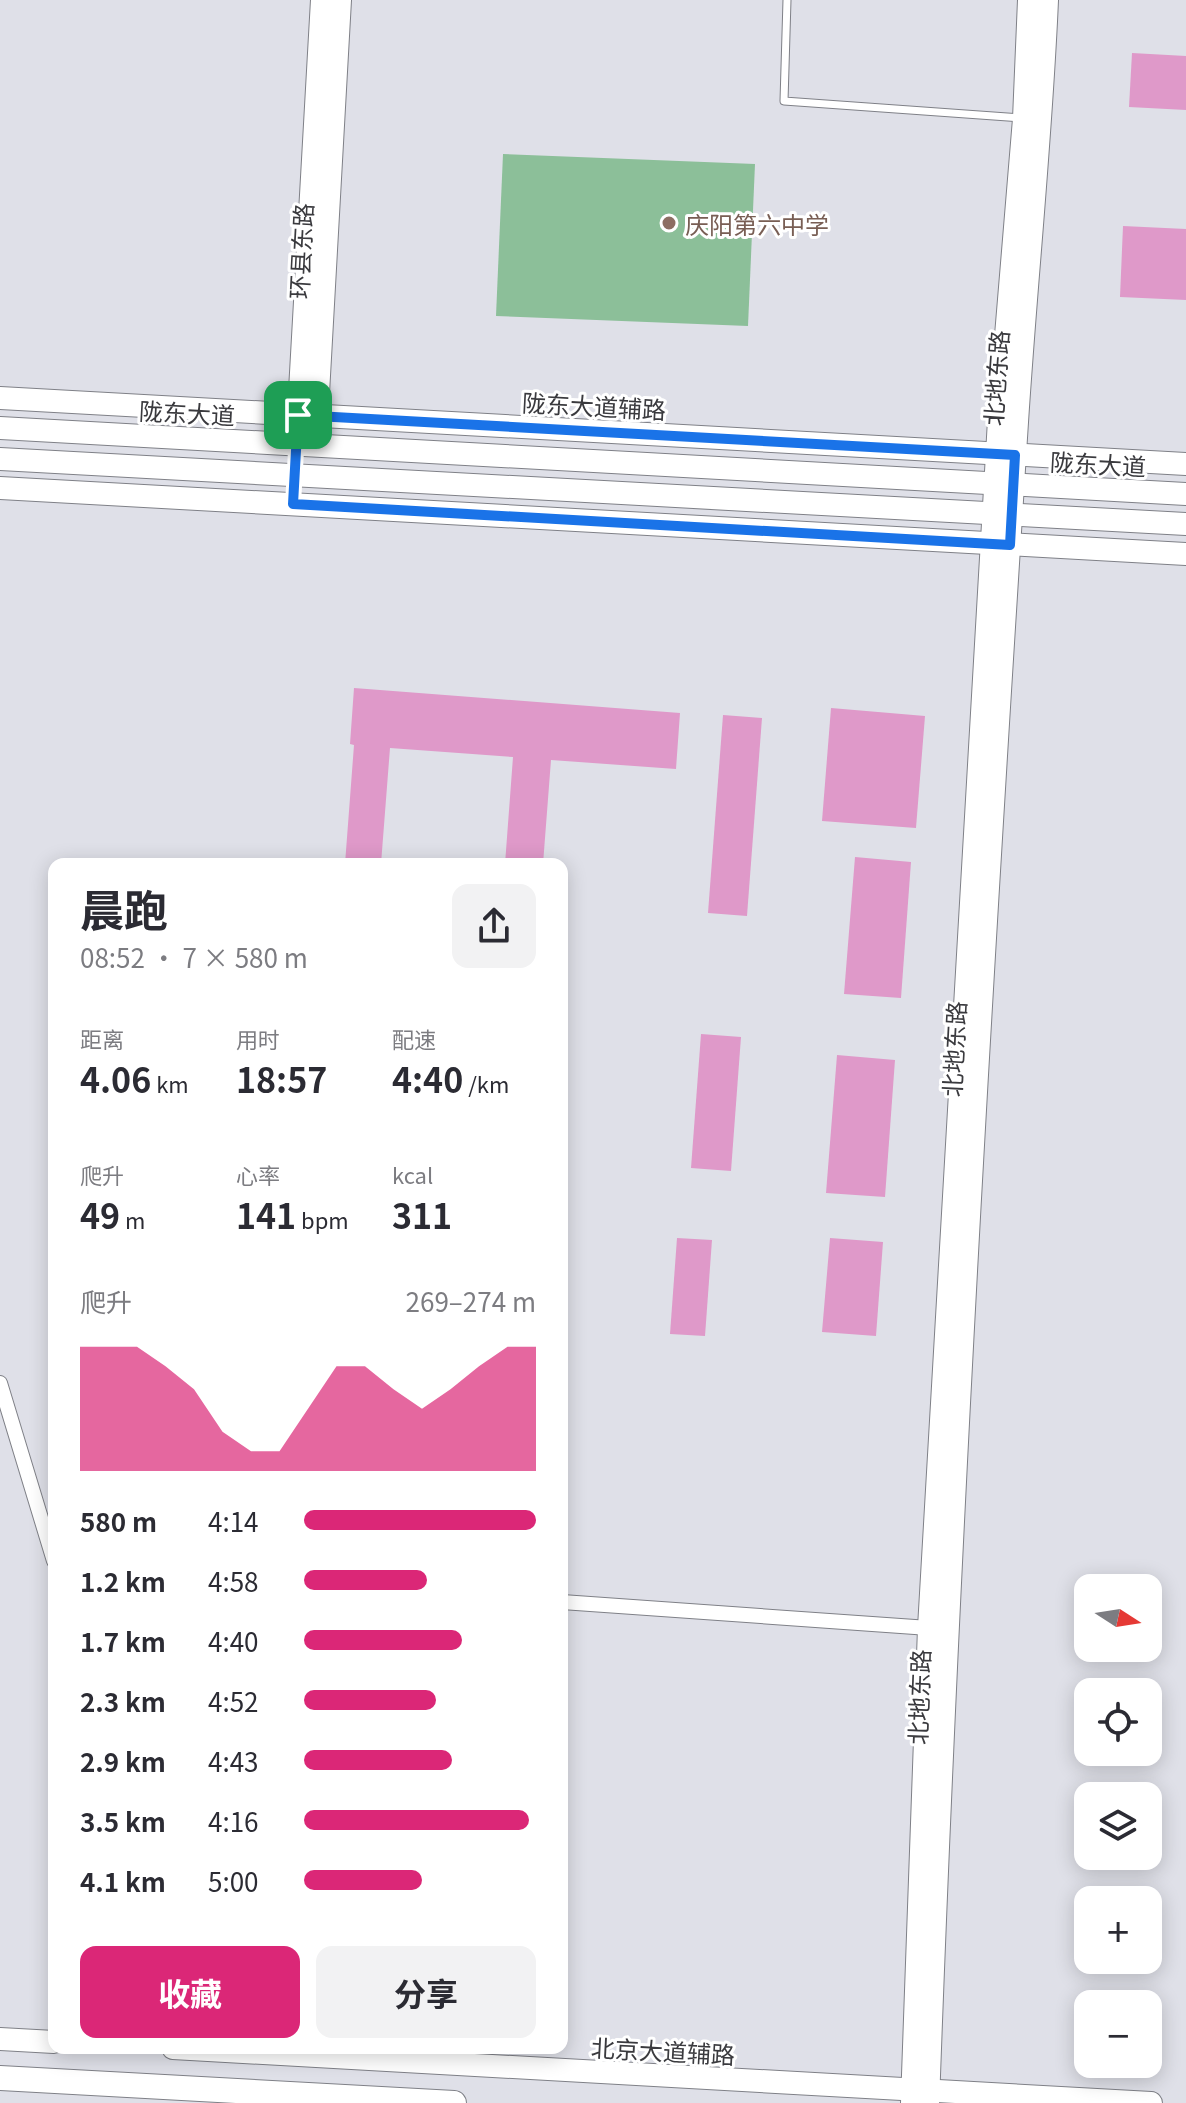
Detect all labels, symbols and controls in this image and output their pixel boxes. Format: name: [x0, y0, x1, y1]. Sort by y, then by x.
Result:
street label: 环县东路: [280, 202, 320, 300]
place label: 庆阳第六中学: [685, 206, 829, 241]
marker: 庆阳第六中学: [660, 214, 678, 232]
street label: 北地东路: [974, 329, 1016, 427]
pin: [264, 381, 332, 449]
street label: 陇东大道辅路: [521, 384, 667, 426]
street label: 陇东大道: [138, 392, 236, 432]
icon: arrive: [276, 393, 320, 437]
street label: 陇东大道: [1049, 443, 1147, 483]
text: 晨跑: [80, 876, 168, 940]
button: share: [452, 884, 536, 968]
text: 08:52 · 7 × 580 m: [80, 938, 308, 975]
street label: 北地东路: [933, 1000, 973, 1098]
text: 距离: [80, 1022, 124, 1054]
text: 用时: [236, 1022, 280, 1054]
text: 配速: [392, 1022, 436, 1054]
text: 4.06: [80, 1054, 151, 1103]
text: 18:57: [236, 1054, 327, 1103]
text: 4:40: [392, 1054, 463, 1103]
text: km: [151, 1067, 189, 1099]
text: /km: [463, 1067, 509, 1099]
text: 爬升: [80, 1158, 124, 1190]
text: 心率: [236, 1158, 280, 1190]
text: kcal: [392, 1158, 433, 1190]
text: 49: [80, 1190, 120, 1239]
text: 141: [236, 1190, 296, 1239]
text: 311: [392, 1190, 452, 1239]
text: m: [120, 1203, 145, 1235]
text: bpm: [296, 1203, 349, 1235]
text: 爬升: [80, 1282, 132, 1319]
text: 269–274 m: [406, 1282, 536, 1319]
text: 580 m: [80, 1502, 157, 1539]
text: 4:14: [208, 1502, 259, 1539]
text: 1.2 km: [80, 1562, 166, 1599]
text: 4:58: [208, 1562, 259, 1599]
north arrow: [1074, 1574, 1162, 1662]
map controls: [1074, 1574, 1162, 2078]
text: 1.7 km: [80, 1622, 166, 1659]
text: 4:40: [208, 1622, 259, 1659]
street label: 北地东路: [899, 1648, 937, 1746]
button: locate: [1074, 1678, 1162, 1766]
text: 2.3 km: [80, 1682, 166, 1719]
text: 4:52: [208, 1682, 259, 1719]
text: 2.9 km: [80, 1742, 166, 1779]
text: 4:43: [208, 1742, 259, 1779]
button: layers: [1074, 1782, 1162, 1870]
text: 3.5 km: [80, 1802, 166, 1839]
text: 4:16: [208, 1802, 259, 1839]
text: 4.1 km: [80, 1862, 166, 1899]
text: 5:00: [208, 1862, 259, 1899]
button: +: [1074, 1886, 1162, 1974]
button: 收藏: [80, 1946, 300, 2038]
button: 分享: [316, 1946, 536, 2038]
button: −: [1074, 1990, 1162, 2078]
street label: 北京大道辅路: [590, 2029, 736, 2071]

